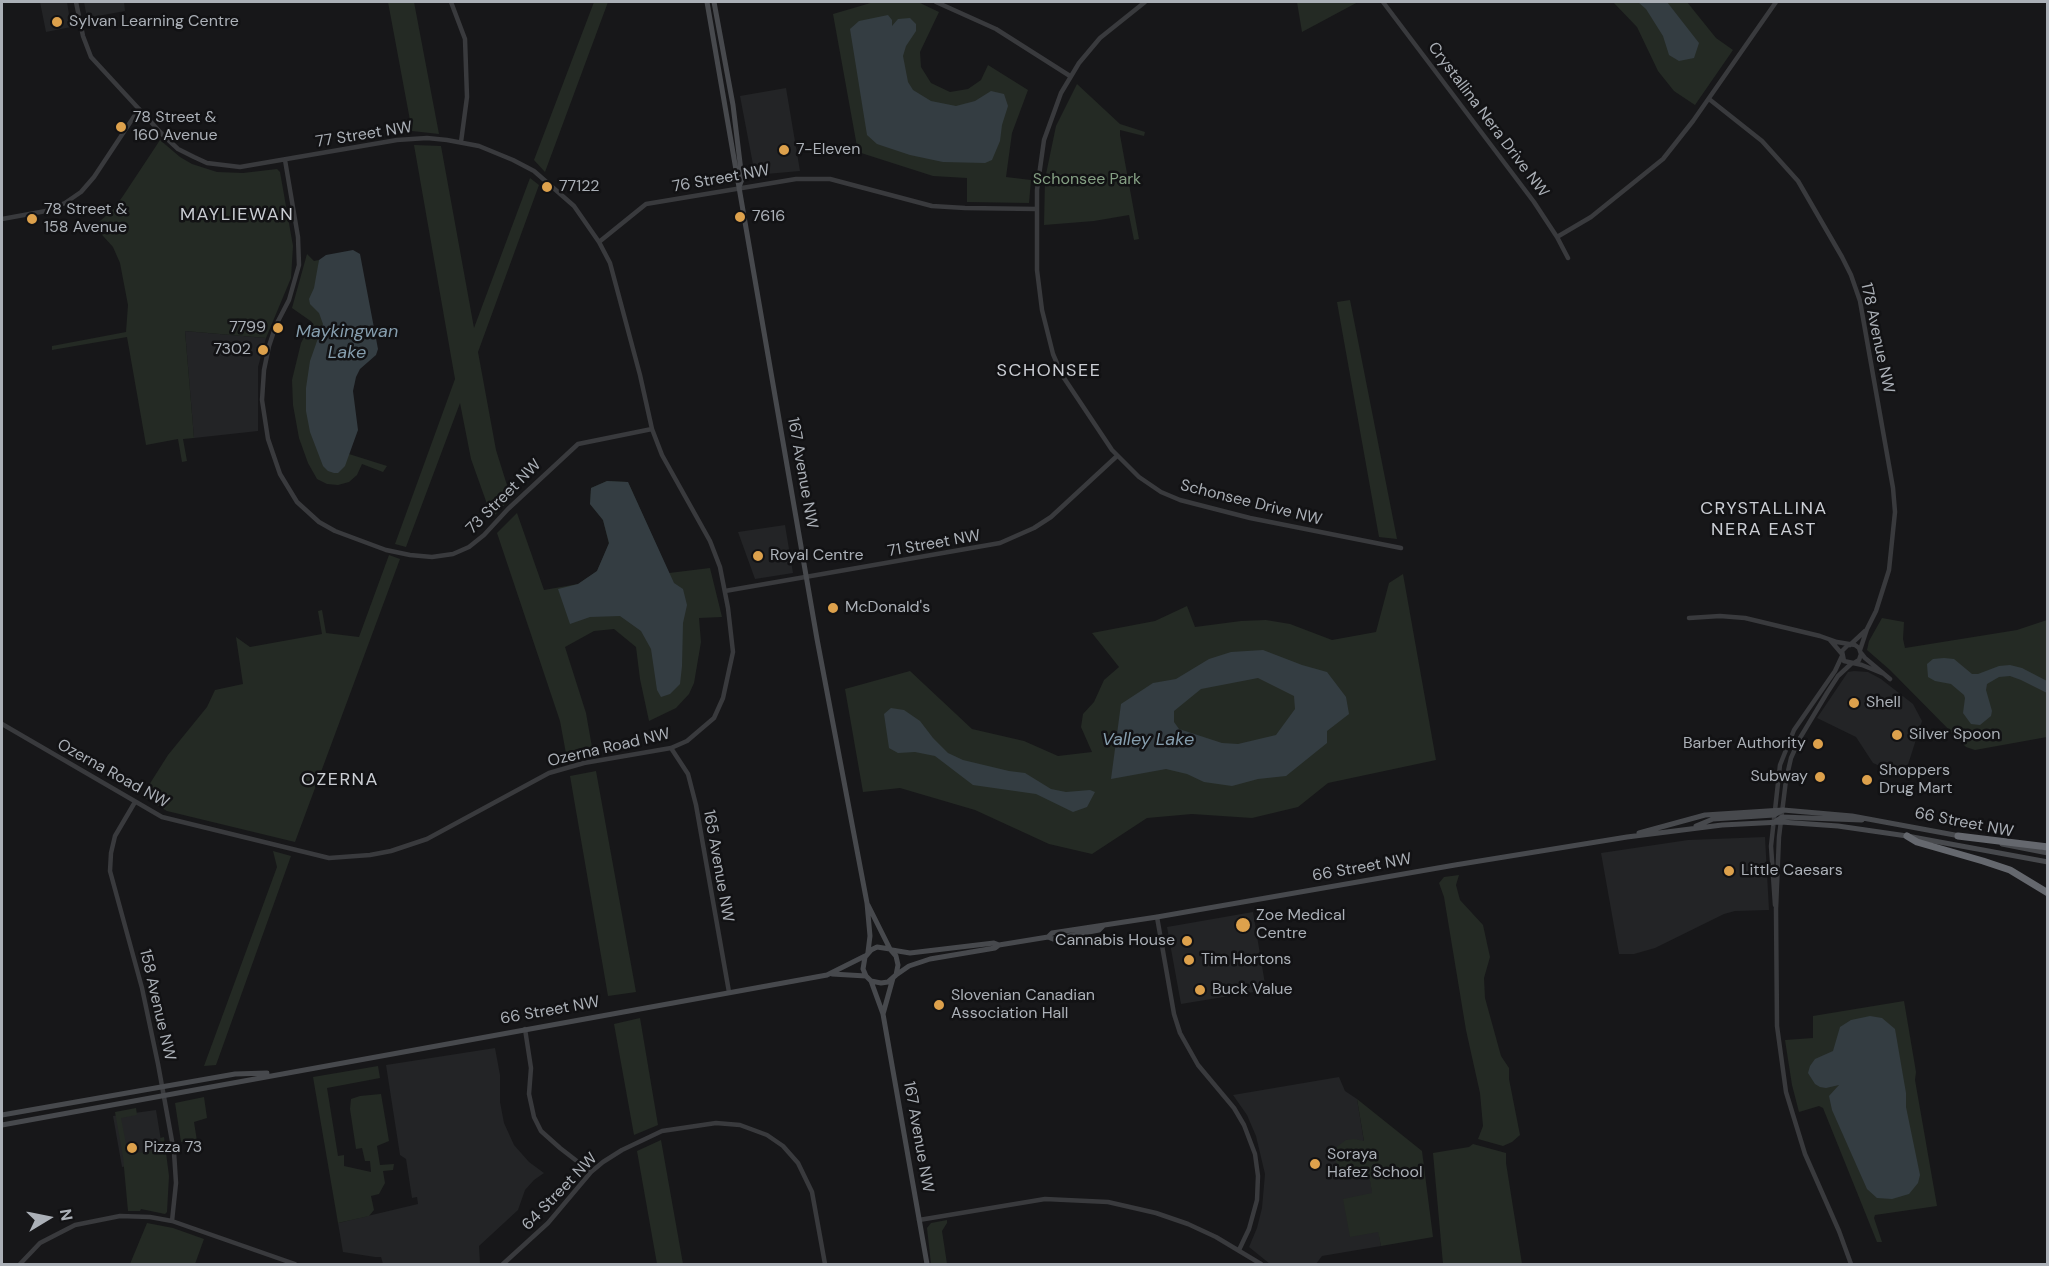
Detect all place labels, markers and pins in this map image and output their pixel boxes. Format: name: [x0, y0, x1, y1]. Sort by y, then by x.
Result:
place label: Sylvan Learning Centre: [69, 12, 239, 32]
marker: Sylvan Learning Centre: [50, 15, 64, 29]
place label: 78 Street & 160 Avenue: [133, 108, 218, 146]
marker: 78 Street & 160 Avenue: [114, 120, 128, 134]
place label: 7-Eleven: [796, 140, 860, 160]
marker: 7-Eleven: [777, 143, 791, 157]
place label: 77122: [559, 177, 600, 197]
marker: 77122: [540, 180, 554, 194]
place label: 78 Street & 158 Avenue: [44, 200, 128, 238]
place label: 7616: [752, 207, 785, 227]
marker: 7616: [733, 210, 747, 224]
marker: 78 Street & 158 Avenue: [25, 212, 39, 226]
place label: 7799: [229, 318, 266, 338]
marker: 7799: [271, 321, 285, 335]
place label: 7302: [213, 340, 251, 360]
marker: 7302: [256, 343, 270, 357]
place label: Royal Centre: [770, 546, 864, 566]
marker: Royal Centre: [751, 549, 765, 563]
place label: McDonald's: [845, 598, 930, 618]
marker: McDonald's: [826, 601, 840, 615]
place label: Shell: [1866, 693, 1901, 713]
marker: Shell: [1847, 696, 1861, 710]
place label: Silver Spoon: [1909, 725, 2000, 745]
marker: Silver Spoon: [1890, 728, 1904, 742]
place label: Barber Authority: [1683, 734, 1806, 754]
marker: Barber Authority: [1811, 737, 1825, 751]
place label: Shoppers Drug Mart: [1879, 761, 1953, 799]
place label: Subway: [1751, 767, 1808, 787]
marker: Subway: [1813, 770, 1827, 784]
marker: Shoppers Drug Mart: [1860, 773, 1874, 787]
place label: Little Caesars: [1741, 861, 1843, 881]
marker: Little Caesars: [1722, 864, 1736, 878]
place label: Zoe Medical Centre: [1256, 906, 1345, 944]
marker: Zoe Medical Centre: [1234, 916, 1252, 934]
place label: Cannabis House: [1055, 931, 1175, 951]
marker: Cannabis House: [1180, 934, 1194, 948]
place label: Tim Hortons: [1201, 950, 1291, 970]
marker: Tim Hortons: [1182, 953, 1196, 967]
place label: Buck Value: [1212, 980, 1293, 1000]
marker: Buck Value: [1193, 983, 1207, 997]
place label: Slovenian Canadian Association Hall: [951, 986, 1095, 1024]
marker: Slovenian Canadian Association Hall: [932, 998, 946, 1012]
place label: Pizza 73: [144, 1138, 202, 1158]
marker: Pizza 73: [125, 1141, 139, 1155]
place label: Soraya Hafez School: [1327, 1145, 1423, 1183]
marker: Soraya Hafez School: [1308, 1157, 1322, 1171]

